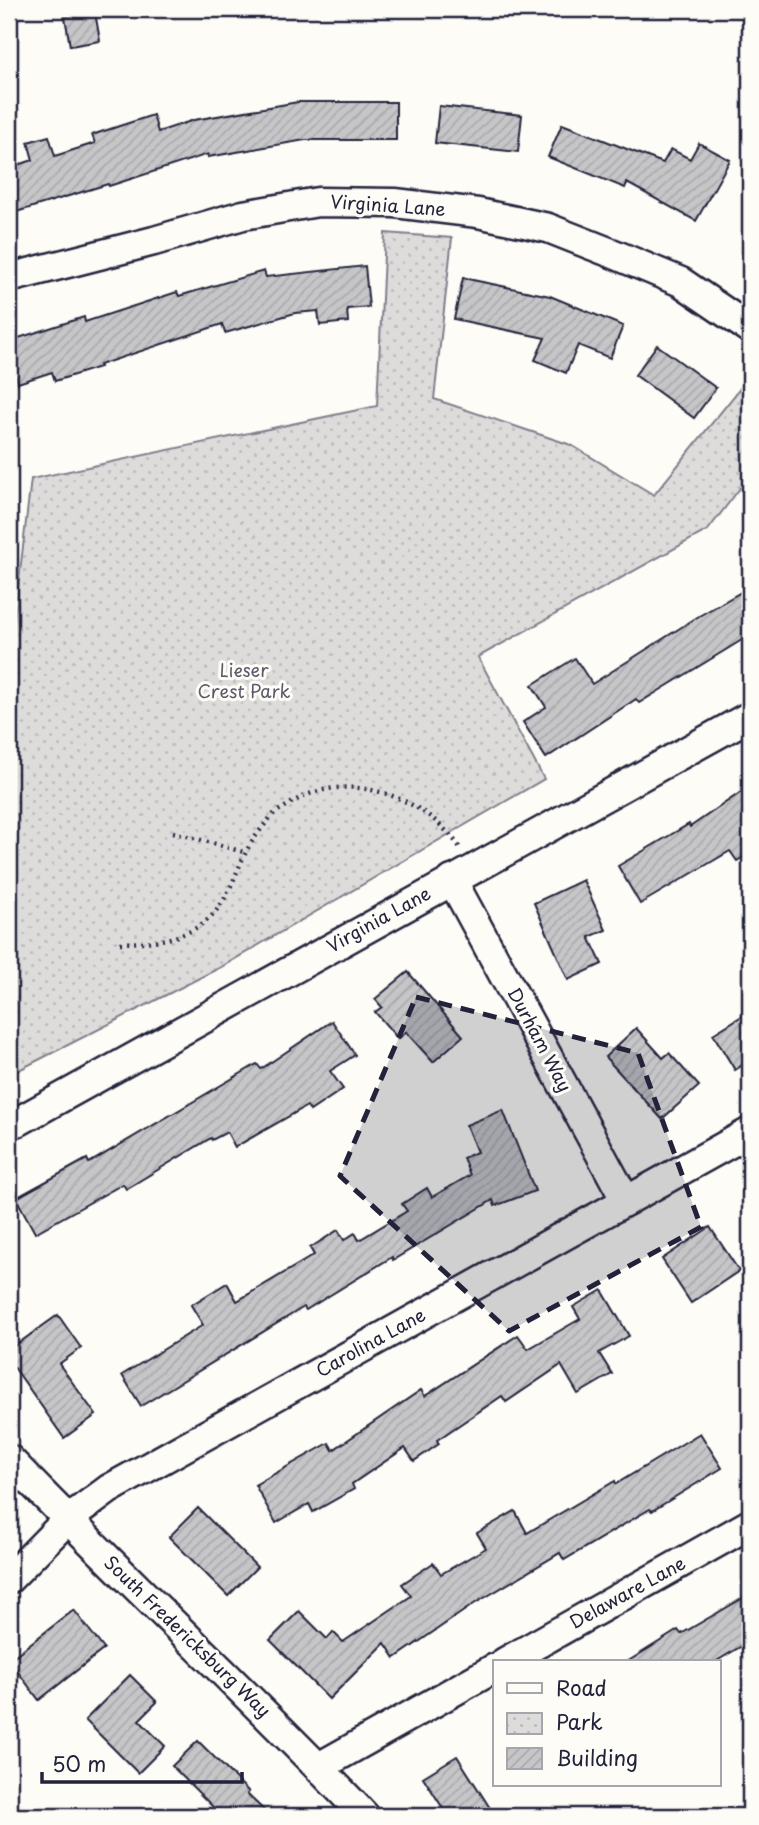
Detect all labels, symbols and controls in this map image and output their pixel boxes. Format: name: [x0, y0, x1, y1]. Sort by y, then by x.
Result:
street label: Virginia Lane: [330, 187, 447, 222]
park label: Lieser Crest Park: [197, 656, 291, 704]
street label: Virginia Lane: [321, 879, 435, 958]
street label: Durham Way: [501, 982, 579, 1096]
street label: Carolina Lane: [311, 1300, 430, 1383]
street label: South Fredericksburg Way: [99, 1549, 277, 1723]
street label: Delaware Lane: [564, 1549, 690, 1635]
legend: [493, 1660, 720, 1786]
text: Road: [556, 1671, 607, 1703]
text: Park: [556, 1705, 603, 1737]
scale bar: [42, 1741, 242, 1785]
text: Building: [556, 1741, 638, 1773]
text: 50 m: [52, 1747, 106, 1779]

